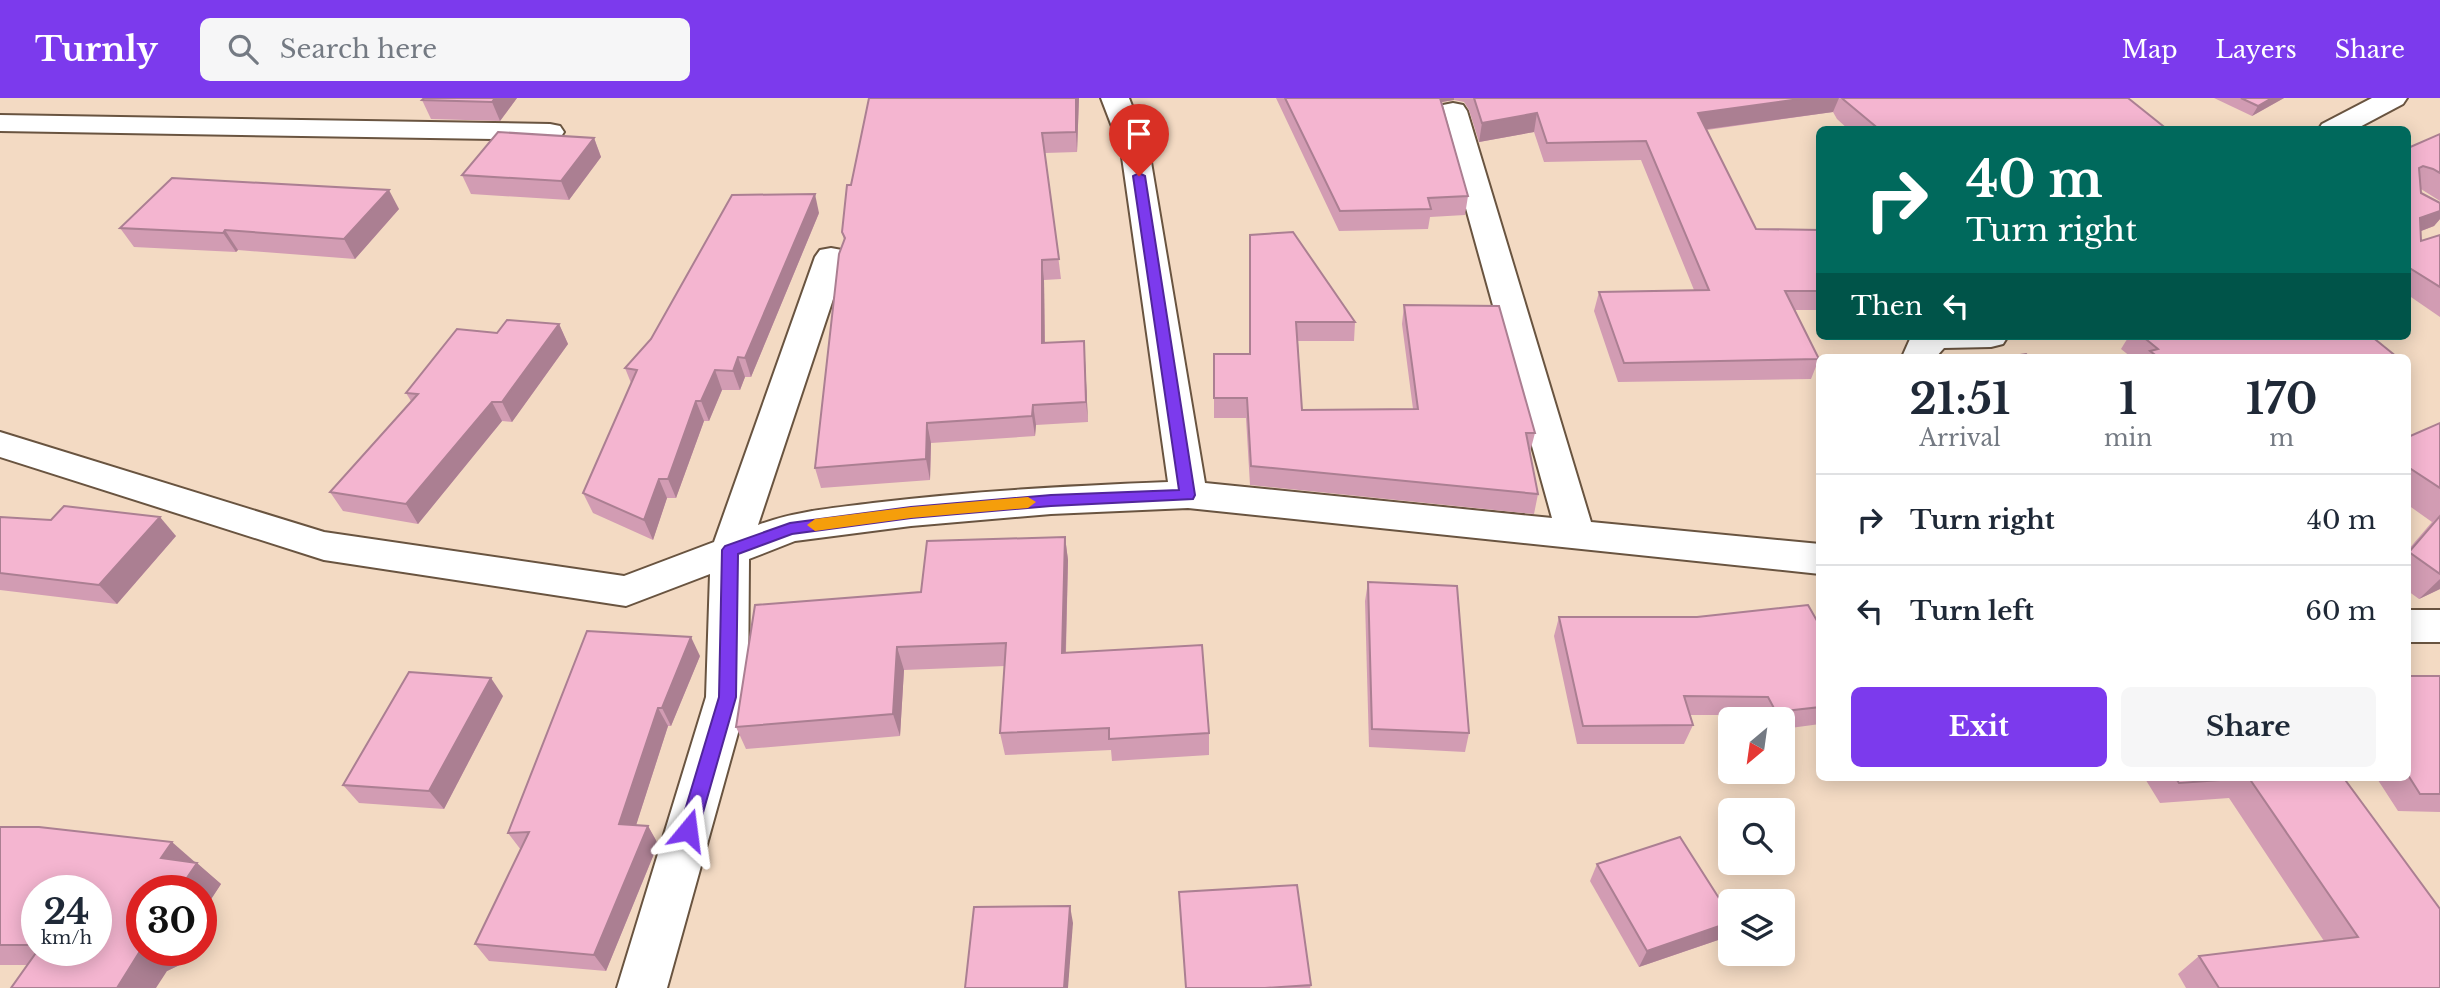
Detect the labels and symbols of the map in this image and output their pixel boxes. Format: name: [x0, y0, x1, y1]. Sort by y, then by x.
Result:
pin: [1109, 104, 1169, 176]
north arrow: [1718, 707, 1796, 784]
position arrow: [651, 793, 725, 867]
speed limit sign: 30: [126, 875, 217, 966]

